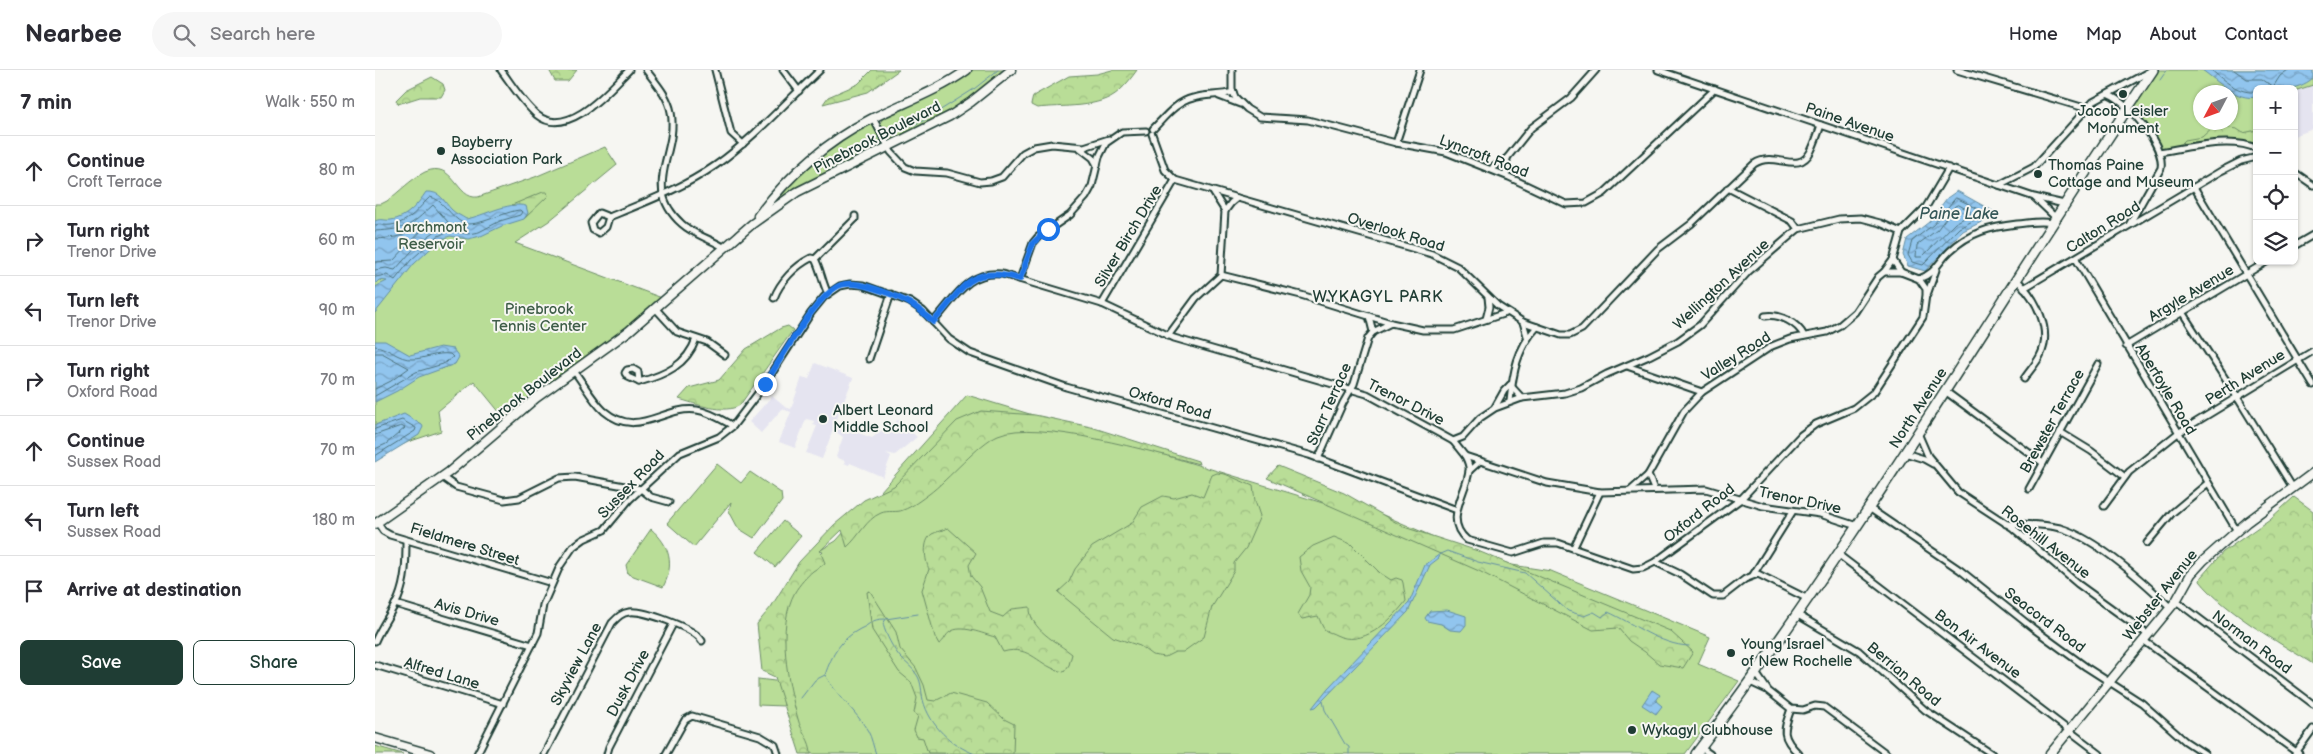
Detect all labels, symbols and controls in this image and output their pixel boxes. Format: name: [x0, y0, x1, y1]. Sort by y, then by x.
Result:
search box: [152, 12, 502, 57]
text: Nearbee: [25, 20, 122, 49]
icon: search: [170, 21, 198, 49]
text: Search here: [210, 23, 315, 46]
text: Home: [2009, 24, 2058, 45]
text: Map: [2086, 24, 2122, 45]
text: About: [2150, 24, 2197, 45]
text: Contact: [2225, 24, 2288, 45]
north arrow: [2193, 85, 2238, 130]
map controls: [2253, 85, 2298, 265]
button: +: [2253, 85, 2298, 130]
marker: Jacob Leisler Monument: [2117, 88, 2129, 100]
text: 7 min: [20, 90, 72, 115]
text: Walk · 550 m: [265, 93, 355, 112]
street label: Pinebrook Boulevard: [810, 97, 944, 178]
street label: Paine Avenue: [1803, 98, 1897, 147]
place label: Jacob Leisler Monument: [2078, 102, 2169, 138]
button: −: [2253, 130, 2298, 175]
street label: Lyncroft Road: [1436, 131, 1531, 182]
place label: Bayberry Association Park: [451, 133, 563, 169]
marker: Bayberry Association Park: [435, 145, 447, 157]
text: Continue: [67, 150, 145, 173]
place label: Thomas Paine Cottage and Museum: [2048, 156, 2194, 192]
icon: ahead: [20, 157, 48, 185]
text: 80 m: [319, 161, 355, 180]
marker: Thomas Paine Cottage and Museum: [2032, 168, 2044, 180]
text: Croft Terrace: [67, 173, 162, 192]
button: locate: [2253, 175, 2298, 220]
street label: Silver Birch Drive: [1090, 182, 1166, 291]
street label: Calton Road: [2063, 197, 2144, 258]
water label: Paine Lake: [1919, 205, 1999, 224]
street label: Overlook Road: [1345, 209, 1447, 256]
park label: Larchmont Reservoir: [395, 218, 467, 254]
route start: [1037, 218, 1060, 241]
text: Turn right: [67, 220, 150, 243]
button: layers: [2253, 220, 2298, 265]
icon: right: [20, 227, 48, 255]
text: 60 m: [318, 231, 355, 250]
street label: Wellington Avenue: [1669, 235, 1773, 334]
text: Trenor Drive: [67, 243, 157, 262]
street label: Argyle Avenue: [2145, 260, 2237, 326]
district label: WYKAGYL PARK: [1313, 288, 1443, 307]
text: Turn left: [67, 290, 139, 313]
icon: left: [20, 297, 48, 325]
park label: Pinebrook Tennis Center: [492, 300, 587, 336]
text: 90 m: [319, 301, 355, 320]
text: Trenor Drive: [67, 313, 157, 332]
street label: Valley Road: [1698, 328, 1774, 385]
street label: Aberfoyle Road: [2131, 340, 2200, 439]
street label: Pinebrook Boulevard: [463, 344, 586, 445]
street label: Perth Avenue: [2202, 345, 2289, 409]
text: Turn right: [67, 360, 150, 383]
street label: Starr Terrace: [1303, 360, 1356, 448]
street label: North Avenue: [1885, 364, 1952, 452]
street label: Brewster Terrace: [2016, 366, 2089, 477]
icon: right: [20, 367, 48, 395]
text: 70 m: [320, 371, 355, 390]
route end: [754, 373, 777, 396]
street label: Trenor Drive: [1364, 375, 1448, 430]
text: Oxford Road: [67, 383, 158, 402]
street label: Oxford Road: [1126, 383, 1213, 424]
place label: Albert Leonard Middle School: [833, 401, 933, 437]
marker: Albert Leonard Middle School: [817, 413, 829, 425]
text: Continue: [67, 430, 145, 453]
icon: ahead: [20, 437, 48, 465]
text: 70 m: [320, 441, 355, 460]
street label: Sussex Road: [594, 446, 669, 523]
text: Sussex Road: [67, 453, 161, 472]
street label: Oxford Road: [1660, 480, 1739, 547]
street label: Trenor Drive: [1757, 482, 1843, 519]
text: Turn left: [67, 500, 139, 523]
street label: Rosehill Avenue: [1997, 502, 2094, 583]
icon: left: [20, 507, 48, 535]
text: 180 m: [313, 511, 355, 530]
street label: Fieldmere Street: [408, 519, 522, 570]
text: Sussex Road: [67, 523, 161, 542]
street label: Webster Avenue: [2119, 546, 2202, 645]
icon: arrive: [20, 577, 48, 605]
text: Arrive at destination: [67, 579, 242, 602]
street label: Seacord Road: [2000, 584, 2089, 657]
street label: Avis Drive: [432, 594, 501, 631]
street label: Bon Air Avenue: [1931, 606, 2025, 683]
street label: Norman Road: [2208, 606, 2295, 679]
street label: Skyview Lane: [547, 619, 606, 709]
place label: Young Israel of New Rochelle: [1740, 635, 1852, 671]
street label: Berrian Road: [1863, 638, 1945, 711]
button: Save: [20, 640, 183, 685]
button: Share: [193, 640, 355, 685]
street label: Dusk Drive: [603, 646, 654, 720]
marker: Young Israel of New Rochelle: [1725, 647, 1737, 659]
street label: Alfred Lane: [402, 653, 482, 694]
place label: Wykagyl Clubhouse: [1642, 721, 1773, 740]
marker: Wykagyl Clubhouse: [1626, 724, 1638, 736]

